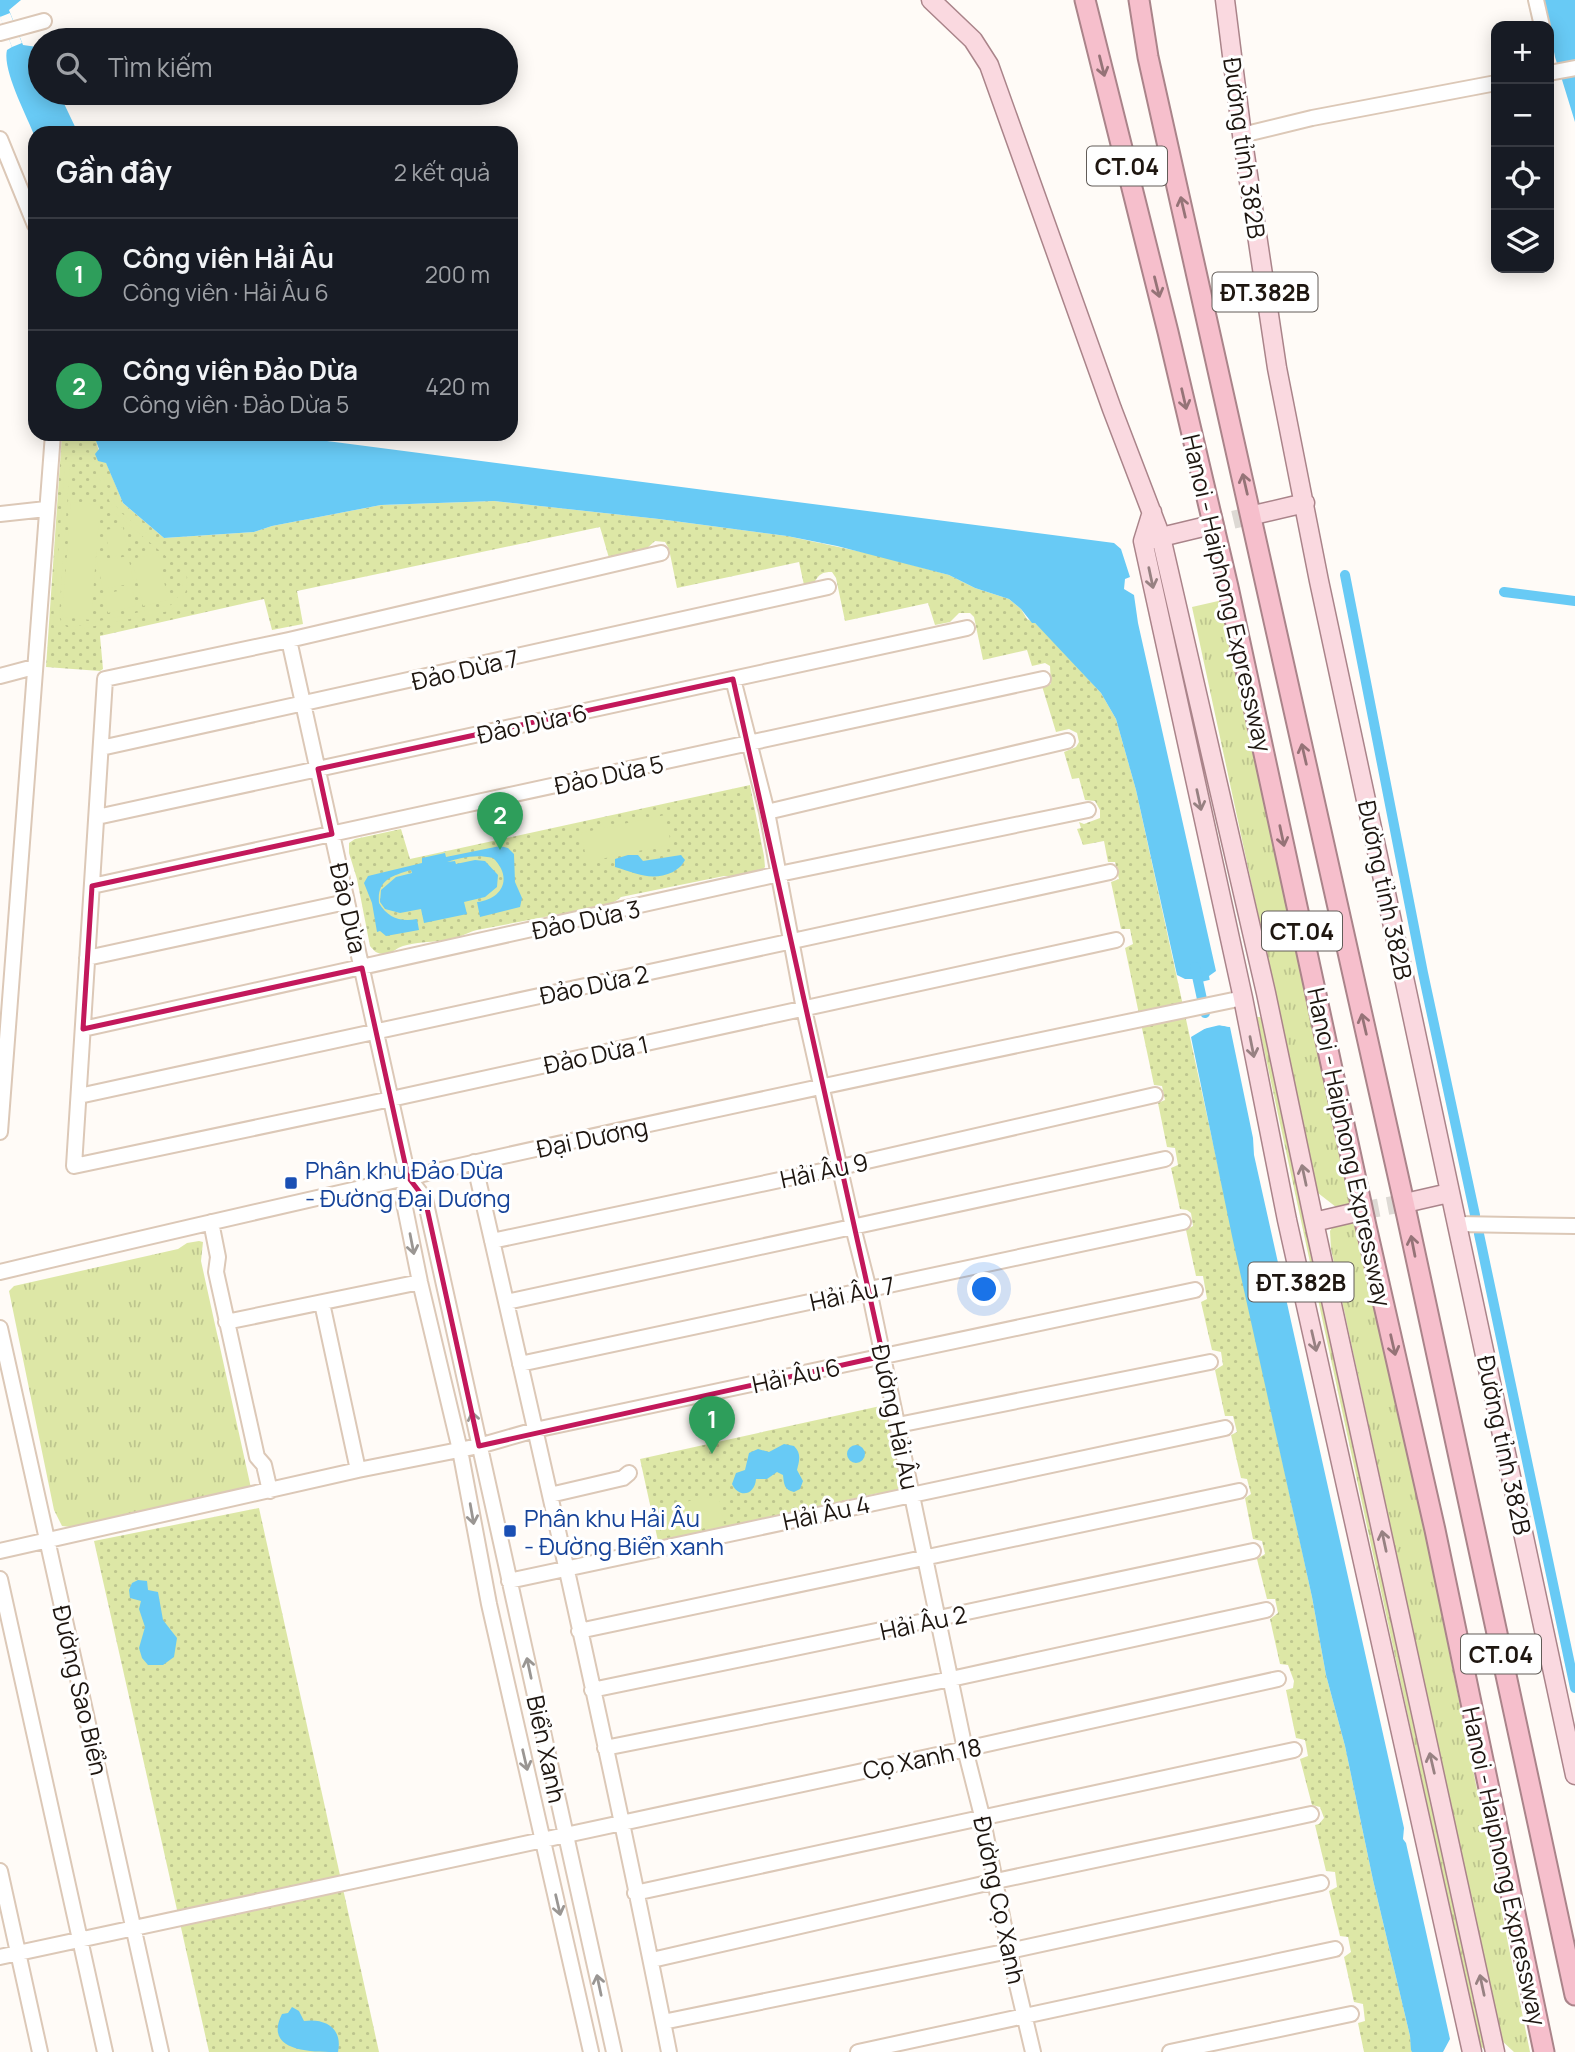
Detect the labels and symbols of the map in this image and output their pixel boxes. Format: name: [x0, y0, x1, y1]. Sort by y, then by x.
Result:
one-way arrow: [1096, 54, 1109, 77]
street label: Đường tỉnh 382B: [1216, 55, 1274, 241]
road number: CT.04: [1087, 146, 1167, 186]
one-way arrow: [1175, 196, 1189, 219]
road number: ĐT.382B: [1212, 272, 1318, 312]
one-way arrow: [1151, 275, 1164, 298]
one-way arrow: [1177, 387, 1191, 410]
street label: Hanoi - Haiphong Expressway: [1175, 431, 1281, 756]
one-way arrow: [1237, 473, 1251, 496]
one-way arrow: [1145, 566, 1158, 589]
street label: Đảo Dừa 7: [408, 641, 522, 697]
street label: Đảo Dừa 6: [474, 695, 590, 751]
one-way arrow: [1297, 743, 1311, 766]
street label: Đảo Dừa 5: [551, 746, 667, 802]
one-way arrow: [1193, 788, 1207, 811]
pin: 2: [477, 792, 523, 850]
street label: Đường tỉnh 382B: [1351, 797, 1421, 983]
one-way arrow: [1276, 824, 1289, 847]
street label: Đảo Dừa: [323, 859, 375, 957]
street label: Đảo Dừa 3: [529, 891, 643, 947]
road number: CT.04: [1262, 912, 1342, 950]
street label: Đảo Dừa 2: [537, 956, 651, 1012]
street label: Hanoi - Haiphong Expressway: [1300, 984, 1400, 1310]
one-way arrow: [1357, 1013, 1371, 1036]
street label: Đảo Dừa 1: [541, 1027, 651, 1081]
one-way arrow: [1246, 1035, 1260, 1058]
street label: Đại Dương: [533, 1109, 651, 1165]
street label: Hải Âu 9: [777, 1145, 871, 1195]
place label: Phân khu Đảo Dừa - Đường Đại Dương: [305, 1153, 511, 1214]
one-way arrow: [1296, 1164, 1310, 1187]
marker: Phân khu Đảo Dừa - Đường Đại Dương: [283, 1175, 299, 1191]
one-way arrow: [406, 1232, 420, 1255]
one-way arrow: [1406, 1235, 1420, 1258]
road number: ĐT.382B: [1248, 1262, 1354, 1302]
street label: Hải Âu 7: [806, 1268, 898, 1318]
your location: [967, 1272, 1001, 1306]
one-way arrow: [1307, 1329, 1321, 1352]
one-way arrow: [1387, 1333, 1400, 1356]
street label: Đường Hải Âu: [865, 1341, 927, 1493]
street label: Hải Âu 6: [749, 1350, 843, 1400]
street label: Đường tỉnh 382B: [1470, 1352, 1540, 1538]
pin: 1: [689, 1396, 735, 1454]
one-way arrow: [467, 1411, 480, 1433]
street label: Hải Âu 4: [779, 1487, 873, 1537]
place label: Phân khu Hải Âu - Đường Biển xanh: [524, 1501, 724, 1562]
one-way arrow: [466, 1502, 479, 1525]
marker: Phân khu Hải Âu - Đường Biển xanh: [502, 1523, 518, 1539]
one-way arrow: [1377, 1530, 1390, 1553]
street label: Hải Âu 2: [876, 1597, 970, 1647]
street label: Đường Sao Biển: [45, 1602, 117, 1778]
road number: CT.04: [1461, 1634, 1541, 1674]
one-way arrow: [521, 1657, 535, 1680]
street label: Biển Xanh: [519, 1692, 575, 1806]
street label: Hanoi - Haiphong Expressway: [1455, 1703, 1555, 2029]
street label: Cọ Xanh 18: [860, 1729, 984, 1787]
one-way arrow: [519, 1748, 532, 1771]
one-way arrow: [1425, 1752, 1438, 1775]
street label: Đường Cọ Xanh: [966, 1813, 1034, 1987]
one-way arrow: [553, 1894, 566, 1916]
one-way arrow: [592, 1974, 605, 1997]
one-way arrow: [1474, 1974, 1488, 1997]

